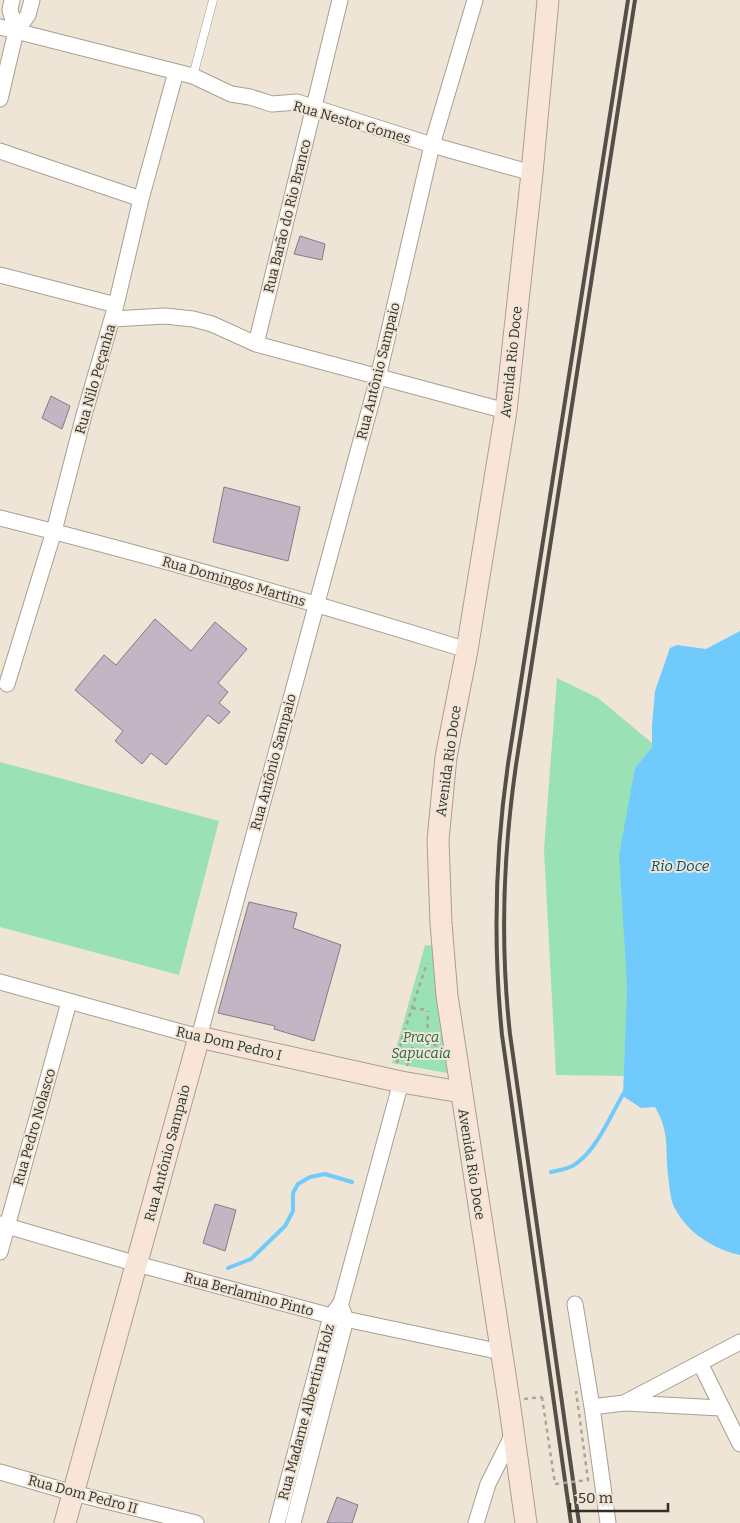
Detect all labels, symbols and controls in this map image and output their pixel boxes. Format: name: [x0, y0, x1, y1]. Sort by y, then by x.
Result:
street label: Rua Nestor Gomes: [291, 98, 413, 147]
street label: Rua Barão do Rio Branco: [260, 137, 315, 295]
street label: Rua Antônio Sampaio: [353, 301, 404, 441]
street label: Avenida Rio Doce: [497, 305, 526, 419]
street label: Rua Nilo Peçanha: [72, 322, 119, 436]
street label: Rua Domingos Martins: [160, 553, 308, 610]
street label: Rua Antônio Sampaio: [247, 692, 300, 832]
street label: Avenida Rio Doce: [432, 704, 465, 818]
water label: Rio Doce: [651, 857, 710, 875]
street label: Rua Dom Pedro I: [174, 1023, 283, 1064]
park label: Praça Sapucaia: [391, 1029, 451, 1062]
street label: Rua Pedro Nolasco: [10, 1067, 59, 1188]
street label: Rua Antônio Sampaio: [141, 1083, 194, 1223]
street label: Avenida Rio Doce: [454, 1107, 489, 1221]
street label: Rua Berlamino Pinto: [182, 1269, 316, 1320]
street label: Rua Madame Albertina Holz: [275, 1322, 338, 1502]
street label: Rua Dom Pedro II: [26, 1472, 140, 1517]
scale bar: [570, 1480, 668, 1512]
text: 50 m: [578, 1489, 614, 1507]

